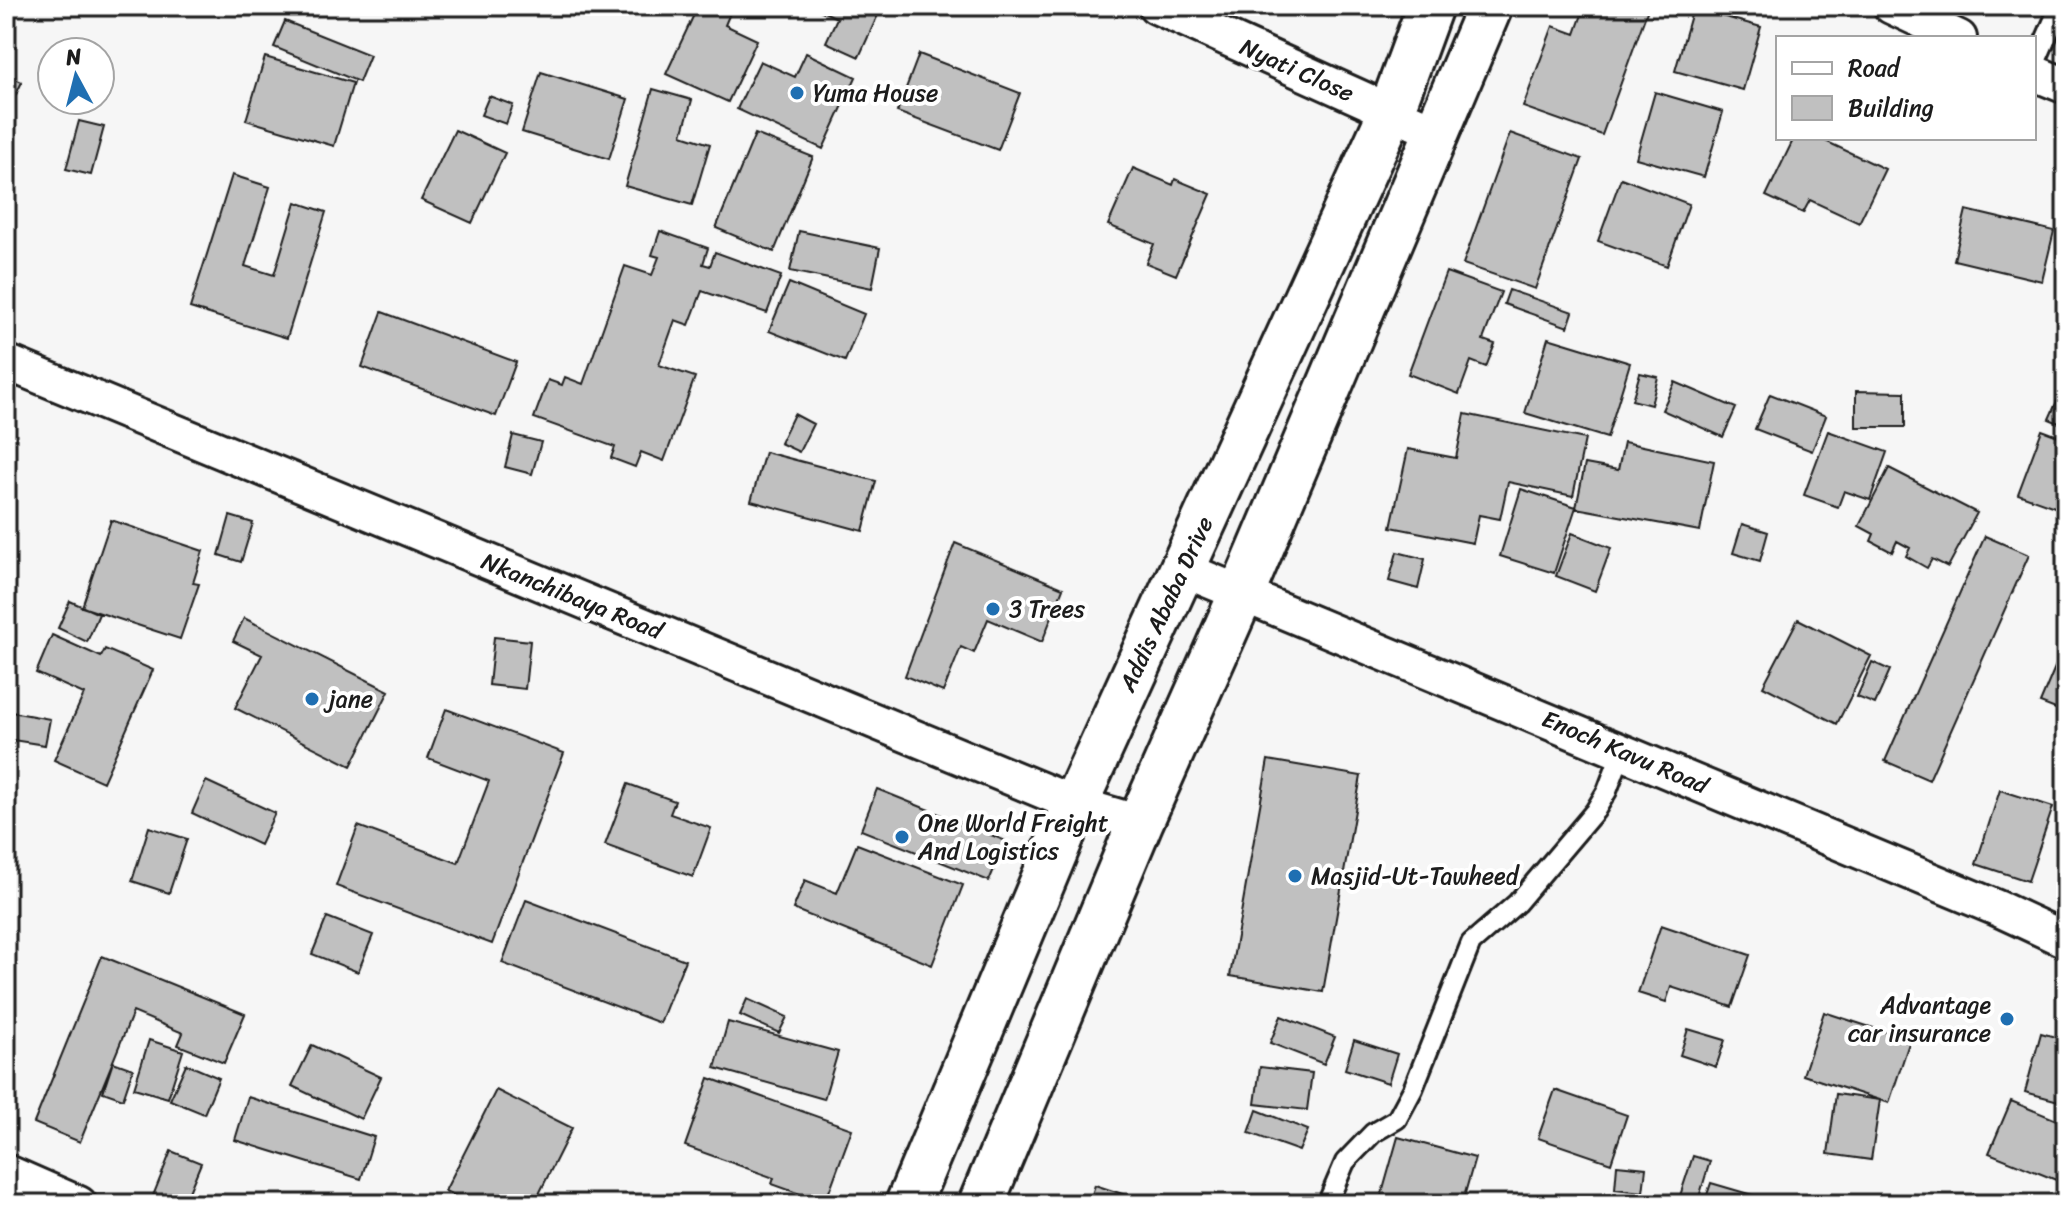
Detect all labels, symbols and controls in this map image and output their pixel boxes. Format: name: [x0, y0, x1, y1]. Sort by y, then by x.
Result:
street label: Nyati Close: [1233, 26, 1361, 114]
north arrow: [36, 36, 116, 116]
text: N: [63, 36, 84, 77]
legend: [1776, 36, 2036, 140]
text: Road: [1848, 47, 1902, 89]
place label: Yuma House: [813, 72, 938, 114]
marker: Yuma House: [788, 84, 806, 102]
text: Building: [1848, 87, 1934, 129]
street label: Addis Ababa Drive: [1106, 509, 1225, 700]
street label: Nkanchibaya Road: [475, 540, 671, 652]
place label: 3 Trees: [1009, 588, 1085, 630]
marker: 3 Trees: [984, 600, 1002, 618]
place label: jane: [323, 678, 373, 720]
marker: jane: [303, 690, 321, 708]
street label: Enoch Kavu Road: [1535, 698, 1716, 807]
place label: One World Freight And Logistics: [917, 802, 1108, 872]
marker: One World Freight And Logistics: [893, 828, 911, 846]
place label: Masjid-Ut-Tawheed: [1311, 855, 1521, 897]
marker: Masjid-Ut-Tawheed: [1286, 867, 1304, 885]
place label: Advantage car insurance: [1848, 984, 1991, 1054]
marker: Advantage car insurance: [1998, 1010, 2016, 1028]

